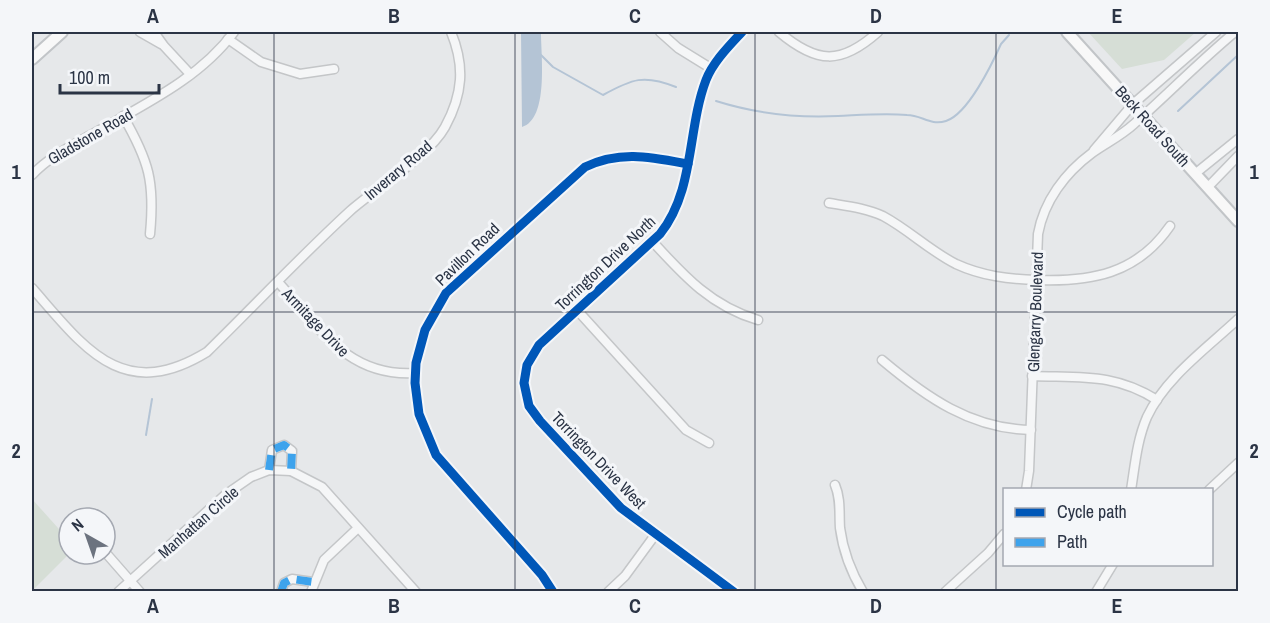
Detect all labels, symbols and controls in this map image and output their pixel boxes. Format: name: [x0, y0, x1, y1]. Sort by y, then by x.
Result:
text: A: [147, 2, 159, 29]
text: B: [388, 2, 400, 29]
text: C: [629, 2, 641, 29]
text: D: [870, 2, 882, 29]
text: E: [1112, 2, 1123, 29]
scale bar: [60, 57, 159, 95]
text: 100 m: [69, 65, 110, 90]
street label: Beck Road South: [1111, 81, 1195, 171]
street label: Gladstone Road: [43, 103, 137, 169]
street label: Inverary Road: [359, 135, 437, 205]
text: 1: [11, 158, 21, 185]
text: 1: [1249, 158, 1259, 185]
street label: Torrington Drive North: [550, 211, 660, 315]
street label: Pavillon Road: [430, 218, 504, 290]
street label: Glengarry Boulevard: [1022, 251, 1048, 373]
street label: Armitage Drive: [277, 282, 355, 361]
street label: Torrington Drive West: [547, 407, 651, 514]
text: 2: [11, 437, 21, 464]
text: 2: [1249, 437, 1259, 464]
street label: Manhattan Circle: [153, 481, 243, 563]
legend: [1003, 488, 1213, 566]
text: Cycle path: [1057, 499, 1127, 524]
north arrow: [57, 506, 117, 566]
text: N: [67, 513, 88, 536]
text: Path: [1057, 529, 1087, 554]
text: A: [147, 592, 159, 619]
text: B: [388, 592, 400, 619]
text: C: [629, 592, 641, 619]
text: D: [870, 592, 882, 619]
text: E: [1112, 592, 1123, 619]

